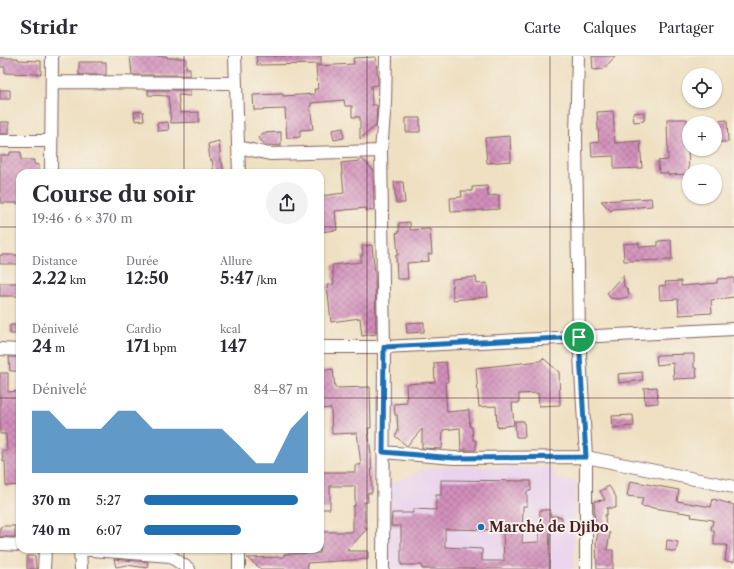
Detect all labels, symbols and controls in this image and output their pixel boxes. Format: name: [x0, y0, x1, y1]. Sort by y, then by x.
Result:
text: Stridr: [20, 16, 78, 39]
text: Carte: [524, 19, 561, 37]
text: Calques: [583, 19, 636, 37]
text: Partager: [658, 19, 714, 37]
map controls: [682, 68, 722, 204]
button: locate: [682, 68, 722, 108]
button: +: [682, 116, 722, 156]
button: −: [682, 164, 722, 204]
text: Course du soir: [32, 181, 195, 208]
button: share: [266, 182, 308, 224]
text: 19:46 · 6 × 370 m: [32, 210, 133, 226]
text: Distance: [32, 254, 78, 268]
text: Durée: [126, 254, 159, 268]
text: Allure: [220, 254, 252, 268]
text: 2.22: [32, 268, 67, 288]
text: 12:50: [126, 268, 169, 288]
text: 5:47: [220, 268, 253, 288]
text: km: [67, 273, 86, 287]
text: /km: [253, 273, 277, 287]
pin: [562, 320, 596, 354]
text: Dénivelé: [32, 322, 78, 336]
text: Cardio: [126, 322, 162, 336]
text: kcal: [220, 322, 241, 336]
icon: arrive: [568, 326, 590, 348]
text: 24: [32, 336, 52, 356]
text: 171: [126, 336, 150, 356]
text: 147: [220, 336, 247, 356]
text: m: [52, 341, 65, 355]
text: bpm: [150, 341, 177, 355]
text: Dénivelé: [32, 381, 87, 397]
text: 84–87 m: [253, 381, 308, 397]
text: 370 m: [32, 492, 71, 508]
text: 5:27: [96, 492, 121, 508]
place label: Marché de Djibo: [489, 518, 609, 536]
text: 740 m: [32, 522, 71, 538]
text: 6:07: [96, 522, 122, 538]
marker: Marché de Djibo: [476, 522, 486, 532]

